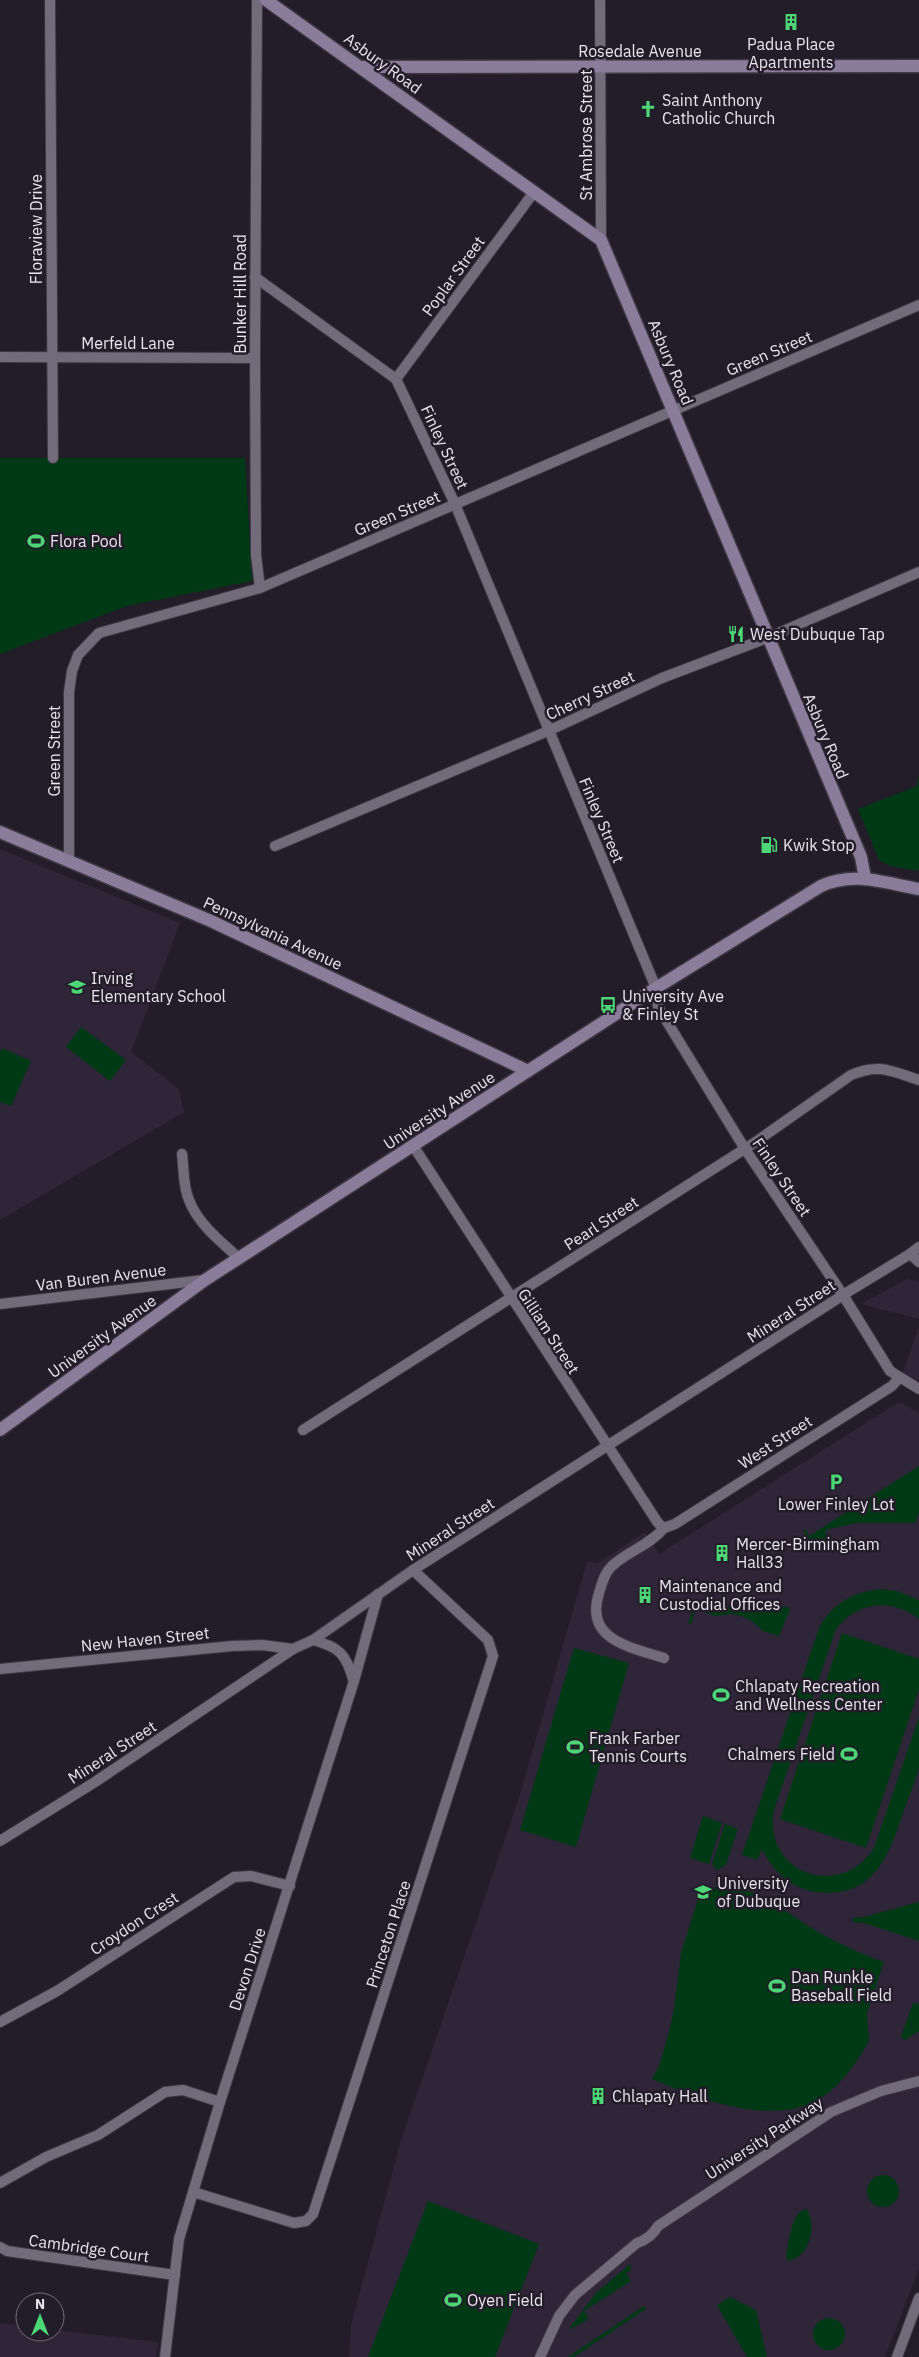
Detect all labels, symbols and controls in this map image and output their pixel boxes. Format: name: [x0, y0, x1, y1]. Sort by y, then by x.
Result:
building icon: Padua Place Apartments: [781, 12, 801, 32]
street label: Asbury Road: [340, 28, 426, 98]
place label: Padua Place Apartments: [747, 34, 835, 72]
street label: Rosedale Avenue: [578, 41, 702, 61]
street label: St Ambrose Street: [576, 69, 596, 201]
place label: Saint Anthony Catholic Church: [662, 90, 775, 128]
church icon: Saint Anthony Catholic Church: [638, 99, 658, 119]
street label: Floraview Drive: [26, 174, 46, 284]
street label: Poplar Street: [417, 232, 489, 320]
street label: Bunker Hill Road: [230, 234, 250, 354]
street label: Asbury Road: [644, 316, 698, 408]
street label: Green Street: [723, 326, 815, 380]
street label: Merfeld Lane: [81, 333, 175, 353]
street label: Finley Street: [417, 402, 473, 492]
street label: Green Street: [351, 486, 443, 540]
sports icon: Flora Pool: [26, 531, 46, 551]
place label: Flora Pool: [50, 531, 122, 551]
restaurant icon: West Dubuque Tap: [726, 624, 746, 644]
place label: West Dubuque Tap: [750, 624, 885, 644]
street label: Cherry Street: [543, 666, 637, 724]
street label: Asbury Road: [799, 690, 853, 782]
street label: Green Street: [44, 705, 64, 797]
street label: Finley Street: [575, 774, 629, 866]
fuel station icon: Kwik Stop: [759, 835, 779, 855]
place label: Kwik Stop: [783, 835, 855, 855]
street label: Pennsylvania Avenue: [200, 892, 346, 974]
place label: Irving Elementary School: [91, 968, 226, 1006]
school or university icon: Irving Elementary School: [67, 977, 87, 997]
place label: University Ave & Finley St: [622, 986, 724, 1024]
bus stop icon: University Ave & Finley St: [598, 995, 618, 1015]
street label: University Avenue: [379, 1066, 499, 1153]
street label: Finley Street: [748, 1134, 816, 1220]
street label: Pearl Street: [560, 1192, 642, 1254]
street label: Van Buren Avenue: [35, 1259, 167, 1295]
street label: Mineral Street: [743, 1275, 839, 1347]
street label: Gilliam Street: [514, 1284, 584, 1378]
street label: University Avenue: [44, 1290, 160, 1382]
street label: West Street: [734, 1411, 816, 1473]
parking icon: Lower Finley Lot: [826, 1472, 846, 1492]
street label: Mineral Street: [402, 1493, 498, 1565]
place label: Lower Finley Lot: [778, 1494, 894, 1514]
place label: Mercer-Birmingham Hall33: [736, 1534, 880, 1572]
building icon: Mercer-Birmingham Hall33: [712, 1543, 732, 1563]
place label: Maintenance and Custodial Offices: [659, 1576, 782, 1614]
building icon: Maintenance and Custodial Offices: [635, 1585, 655, 1605]
street label: New Haven Street: [80, 1622, 210, 1656]
place label: Chlapaty Recreation and Wellness Center: [735, 1676, 882, 1714]
sports icon: Chlapaty Recreation and Wellness Center: [711, 1685, 731, 1705]
street label: Mineral Street: [64, 1716, 160, 1788]
place label: Frank Farber Tennis Courts: [589, 1728, 687, 1766]
sports icon: Frank Farber Tennis Courts: [565, 1737, 585, 1757]
place label: Chalmers Field: [728, 1744, 835, 1764]
sports icon: Chalmers Field: [839, 1744, 859, 1764]
place label: University of Dubuque: [717, 1873, 800, 1911]
street label: Princeton Place: [361, 1877, 415, 1990]
school or university icon: University of Dubuque: [693, 1882, 713, 1902]
street label: Croydon Crest: [86, 1887, 182, 1959]
street label: Devon Drive: [224, 1925, 270, 2013]
place label: Dan Runkle Baseball Field: [791, 1967, 892, 2005]
sports icon: Dan Runkle Baseball Field: [767, 1976, 787, 1996]
building icon: Chlapaty Hall: [588, 2086, 608, 2106]
place label: Chlapaty Hall: [612, 2086, 708, 2106]
street label: University Parkway: [701, 2092, 827, 2184]
street label: Cambridge Court: [28, 2230, 150, 2266]
sports icon: Oyen Field: [443, 2290, 463, 2310]
place label: Oyen Field: [467, 2290, 543, 2310]
north arrow: [15, 2292, 65, 2342]
text: N: [35, 2295, 45, 2313]

